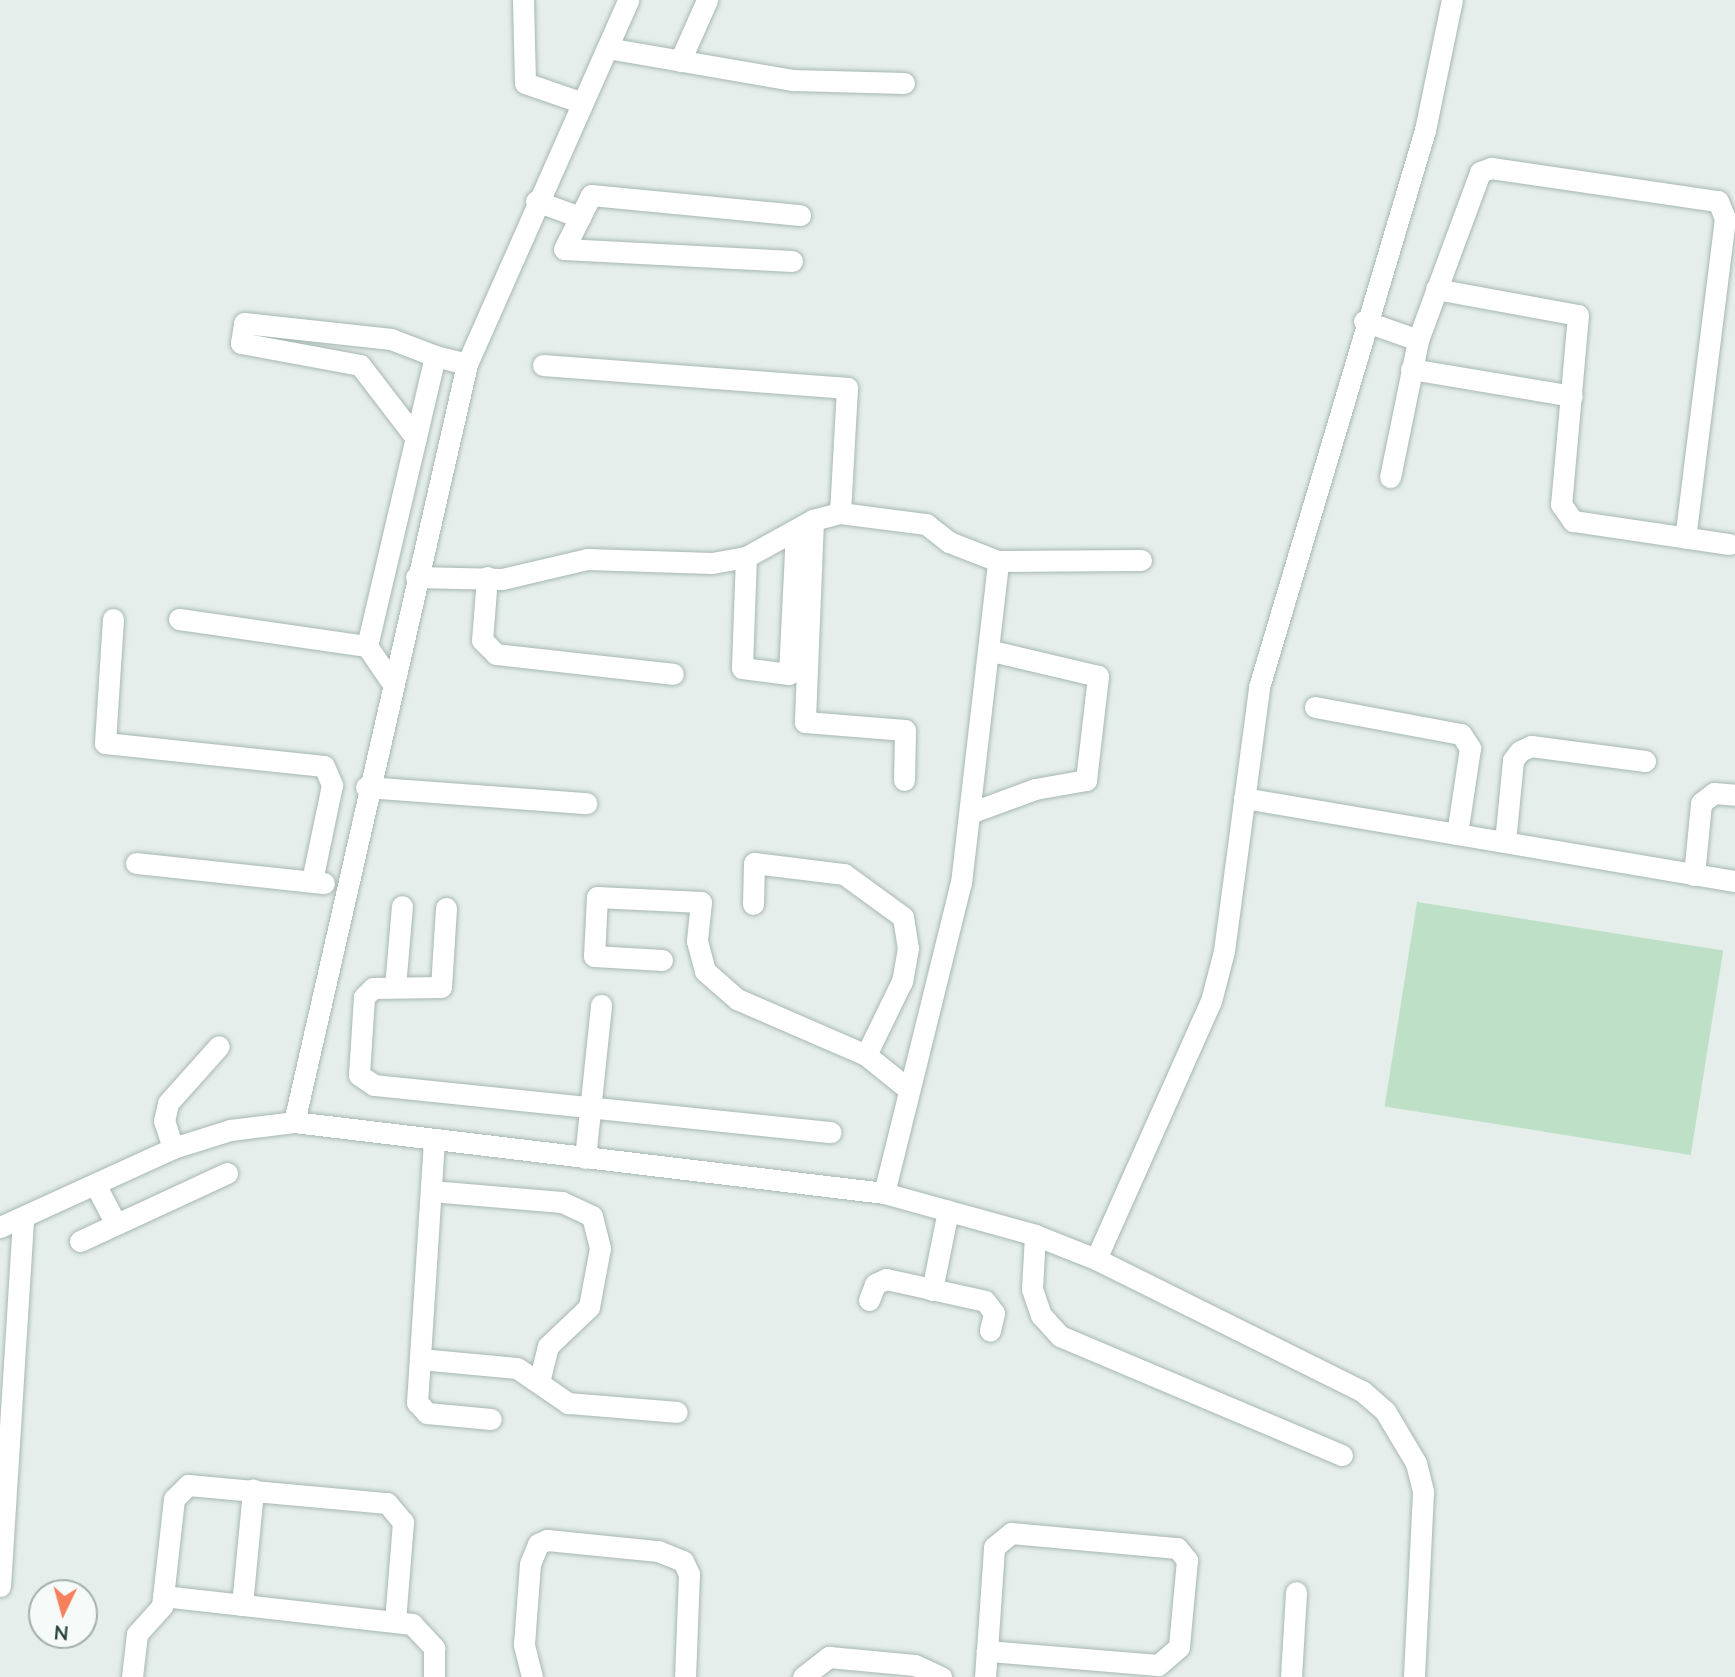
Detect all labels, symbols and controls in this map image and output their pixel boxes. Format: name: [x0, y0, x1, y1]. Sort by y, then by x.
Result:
north arrow: [28, 1579, 98, 1649]
text: N: [53, 1621, 70, 1646]

